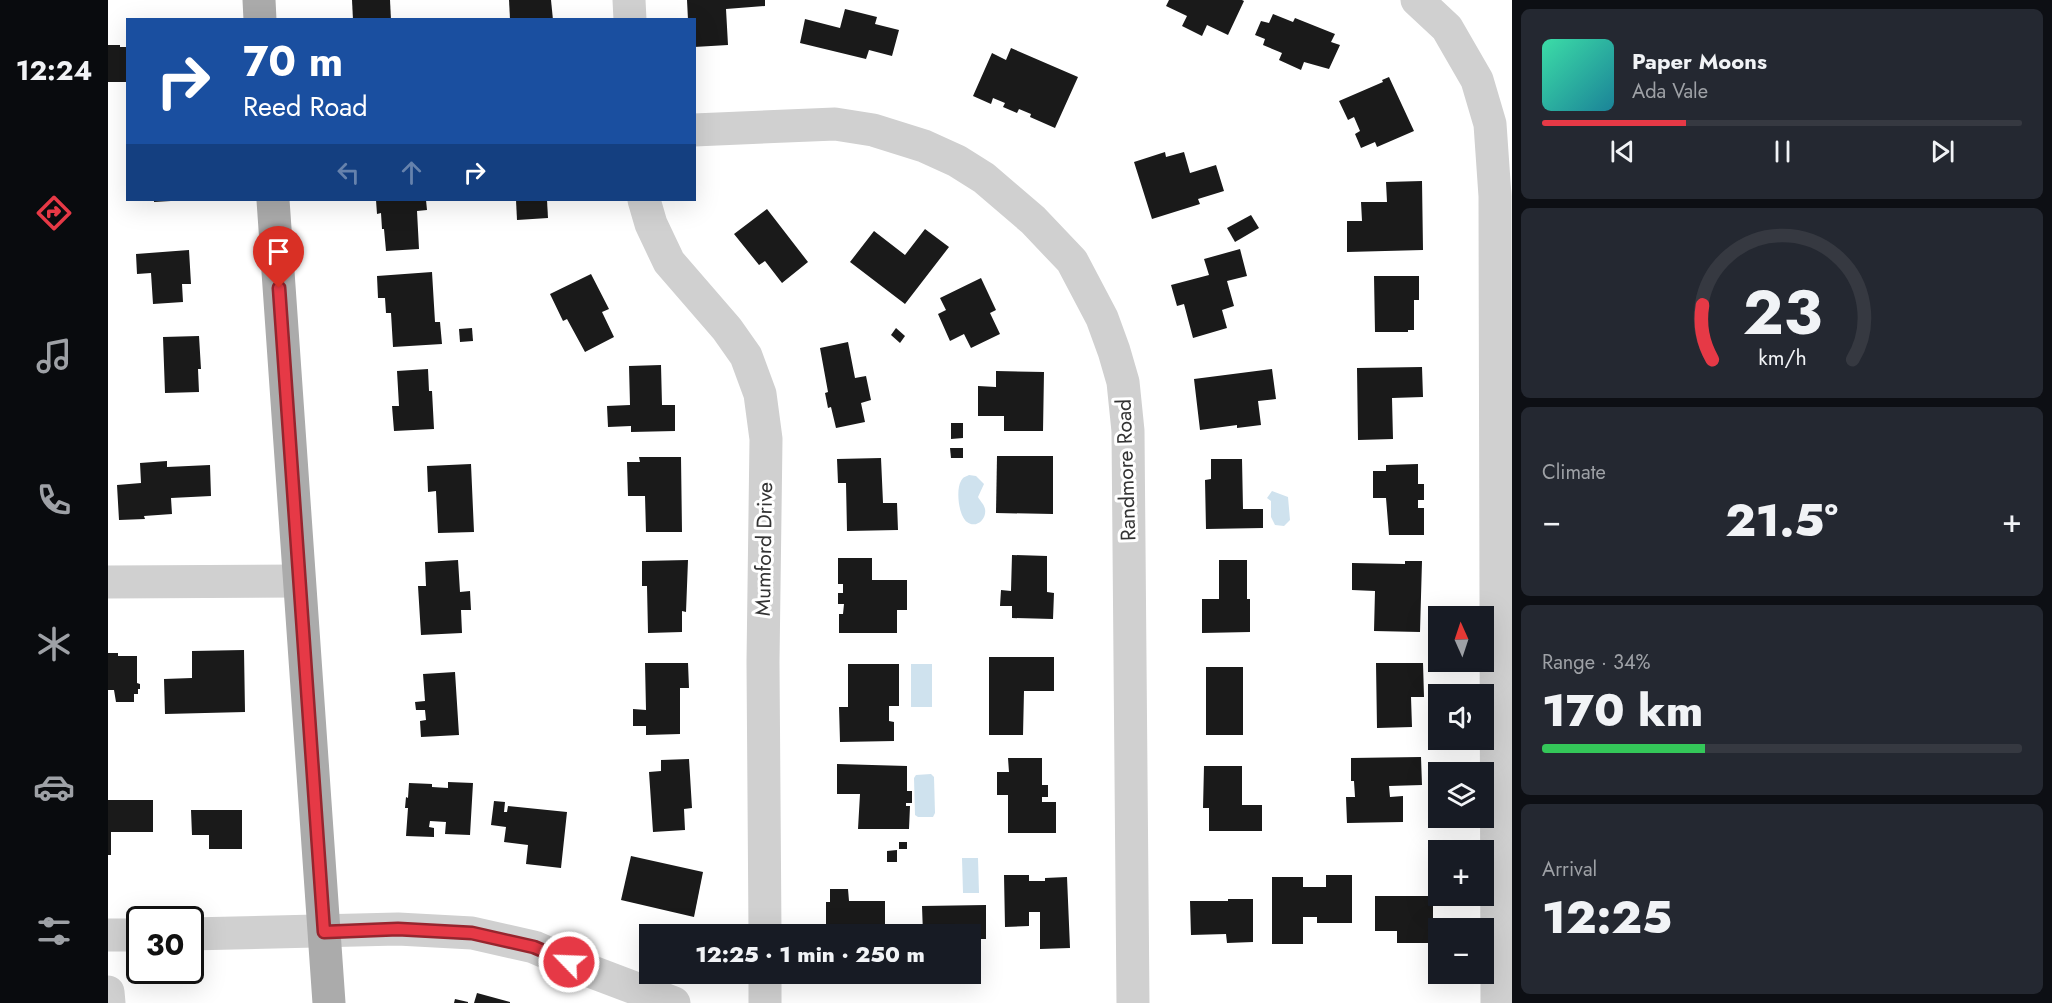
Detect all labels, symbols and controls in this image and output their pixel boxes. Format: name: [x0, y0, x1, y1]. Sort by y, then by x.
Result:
text: 70 m: [243, 31, 343, 92]
icon: right: [144, 42, 222, 120]
text: Paper Moons: [1632, 45, 1767, 77]
text: 12:24: [16, 51, 92, 90]
text: Ada Vale: [1632, 77, 1708, 106]
text: Reed Road: [243, 87, 368, 126]
icon: previous: [1606, 135, 1639, 168]
icon: pause: [1766, 135, 1799, 168]
icon: next: [1926, 135, 1959, 168]
icon: left: [332, 156, 365, 189]
icon: ahead: [395, 156, 428, 189]
icon: right: [458, 156, 491, 189]
icon: directions: [33, 192, 75, 234]
pin: [253, 226, 304, 288]
icon: arrive: [262, 235, 295, 268]
text: 23: [1742, 267, 1822, 357]
icon: music: [33, 335, 75, 377]
text: km/h: [1758, 342, 1806, 373]
street label: Randmore Road: [1109, 399, 1143, 541]
text: Climate: [1542, 458, 1606, 487]
icon: phone: [33, 479, 75, 521]
street label: Mumford Drive: [748, 482, 780, 616]
text: 21.5°: [1725, 488, 1838, 553]
text: −: [1542, 497, 1561, 544]
text: +: [2002, 497, 2022, 544]
north arrow: [1428, 606, 1494, 672]
map controls: [1428, 606, 1494, 984]
icon: climate: [33, 623, 75, 665]
text: Range · 34%: [1542, 648, 1651, 677]
text: 170 km: [1542, 678, 1703, 743]
button: sound: [1428, 684, 1494, 750]
button: layers: [1428, 762, 1494, 828]
icon: car: [33, 766, 75, 808]
button: +: [1428, 840, 1494, 906]
text: Arrival: [1542, 855, 1597, 884]
text: 12:25: [1542, 885, 1672, 950]
speed limit sign: 30: [126, 906, 204, 984]
icon: filters: [33, 910, 75, 952]
button: −: [1428, 918, 1494, 984]
position arrow: [537, 930, 601, 994]
text: 12:25 · 1 min · 250 m: [695, 938, 925, 970]

